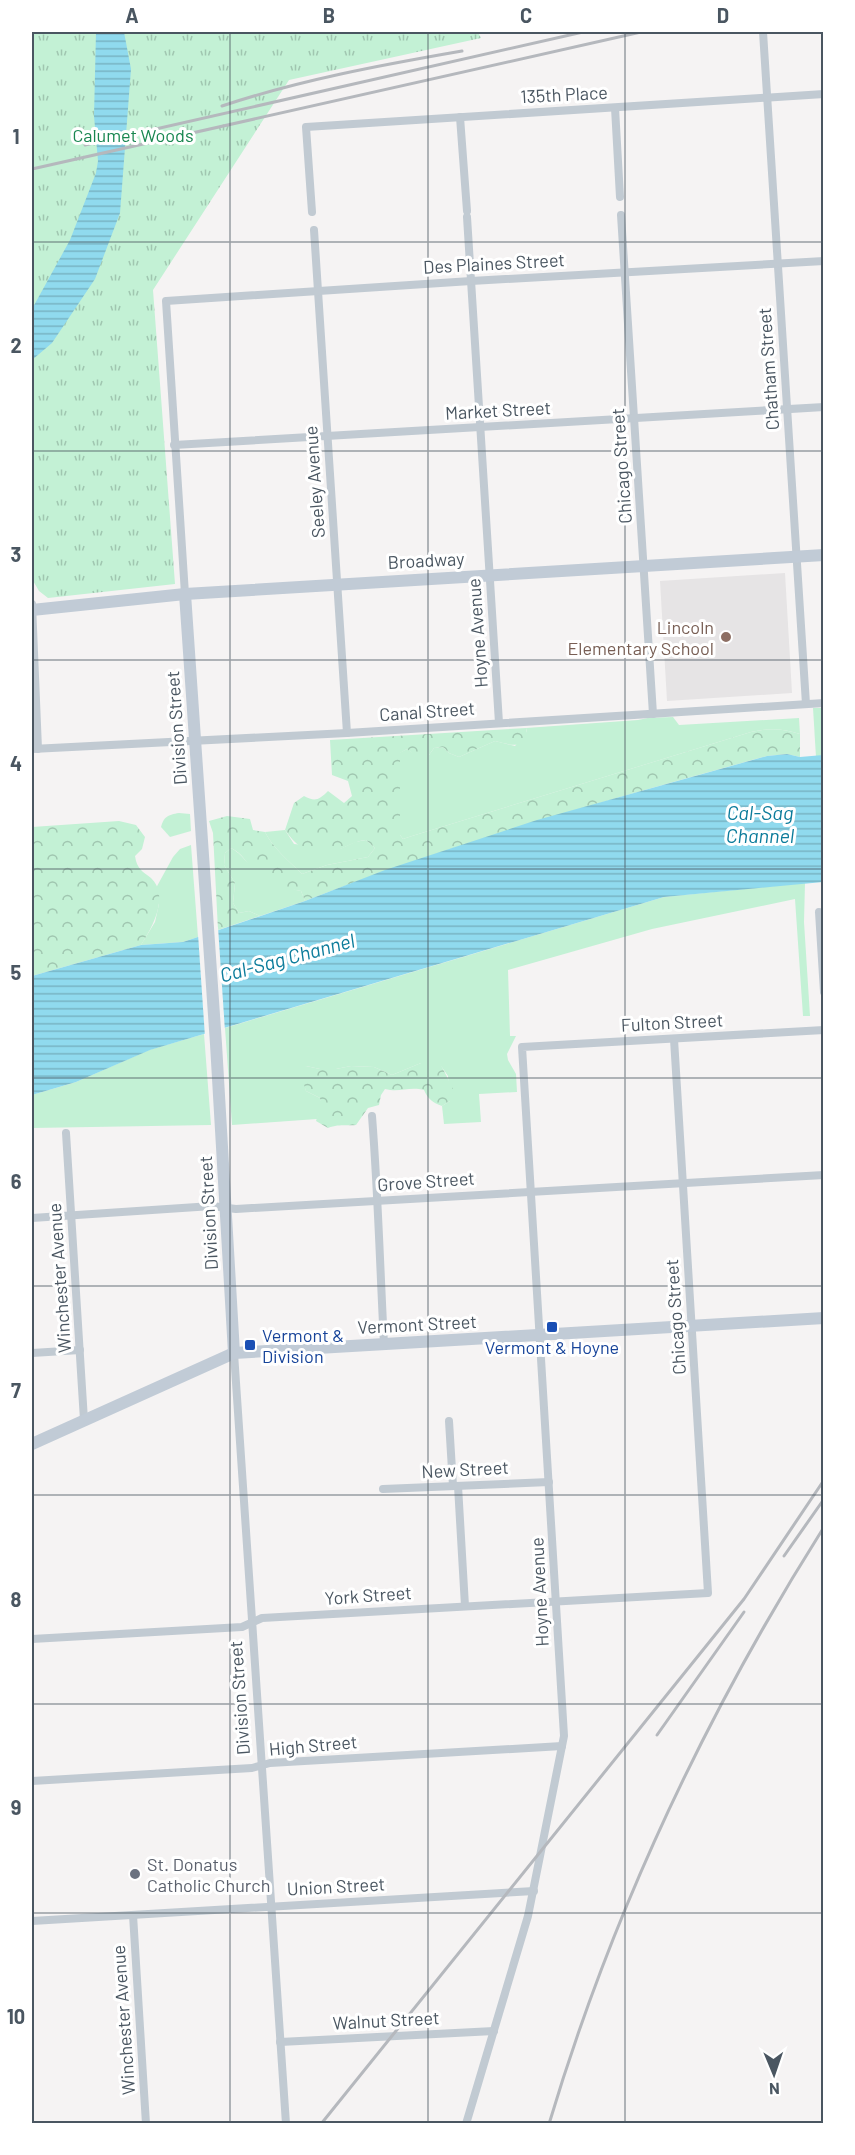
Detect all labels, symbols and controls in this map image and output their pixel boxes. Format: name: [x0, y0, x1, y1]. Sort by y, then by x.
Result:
text: A: [125, 3, 139, 27]
text: B: [323, 3, 335, 27]
text: C: [520, 3, 532, 27]
text: D: [717, 3, 729, 27]
street label: 135th Place: [520, 81, 608, 107]
text: 1: [12, 124, 20, 148]
park label: Calumet Woods: [72, 124, 194, 146]
street label: Des Plaines Street: [423, 248, 565, 278]
street label: Chatham Street: [753, 307, 783, 431]
text: 2: [10, 333, 22, 357]
street label: Market Street: [444, 396, 552, 424]
street label: Chicago Street: [606, 407, 636, 525]
street label: Seeley Avenue: [299, 425, 329, 539]
text: 3: [11, 542, 21, 566]
street label: Broadway: [387, 547, 465, 573]
street label: Hoyne Avenue: [462, 578, 492, 688]
place label: Lincoln Elementary School: [567, 616, 714, 659]
marker: Lincoln Elementary School: [719, 630, 733, 644]
street label: Division Street: [161, 670, 191, 786]
street label: Canal Street: [378, 697, 476, 725]
text: 4: [10, 751, 22, 775]
water label: Cal-Sag Channel: [726, 800, 795, 847]
water label: Cal-Sag Channel: [217, 927, 358, 987]
text: 5: [11, 960, 22, 984]
street label: Fulton Street: [620, 1008, 724, 1036]
street label: Division Street: [194, 1155, 222, 1271]
street label: Grove Street: [377, 1167, 475, 1195]
text: 6: [11, 1169, 22, 1193]
street label: Winchester Avenue: [43, 1202, 75, 1354]
street label: Chicago Street: [660, 1258, 690, 1376]
street label: Vermont Street: [357, 1310, 477, 1338]
marker: Vermont & Hoyne: [545, 1320, 559, 1334]
place label: Vermont & Division: [262, 1324, 344, 1367]
place label: Vermont & Hoyne: [485, 1336, 619, 1358]
marker: Vermont & Division: [243, 1338, 257, 1352]
text: 7: [11, 1378, 21, 1402]
street label: New Street: [421, 1456, 509, 1482]
street label: Hoyne Avenue: [525, 1537, 553, 1647]
street label: York Street: [324, 1581, 412, 1609]
text: 8: [11, 1587, 22, 1611]
street label: Division Street: [224, 1640, 254, 1756]
street label: High Street: [268, 1730, 358, 1760]
text: 9: [11, 1795, 21, 1819]
place label: St. Donatus Catholic Church: [147, 1853, 270, 1896]
marker: St. Donatus Catholic Church: [128, 1867, 142, 1881]
street label: Union Street: [286, 1872, 386, 1900]
street label: Winchester Avenue: [107, 1944, 139, 2096]
text: 10: [7, 2004, 25, 2028]
street label: Walnut Street: [332, 2006, 440, 2034]
north arrow: [744, 2044, 804, 2104]
text: N: [769, 2080, 780, 2099]

